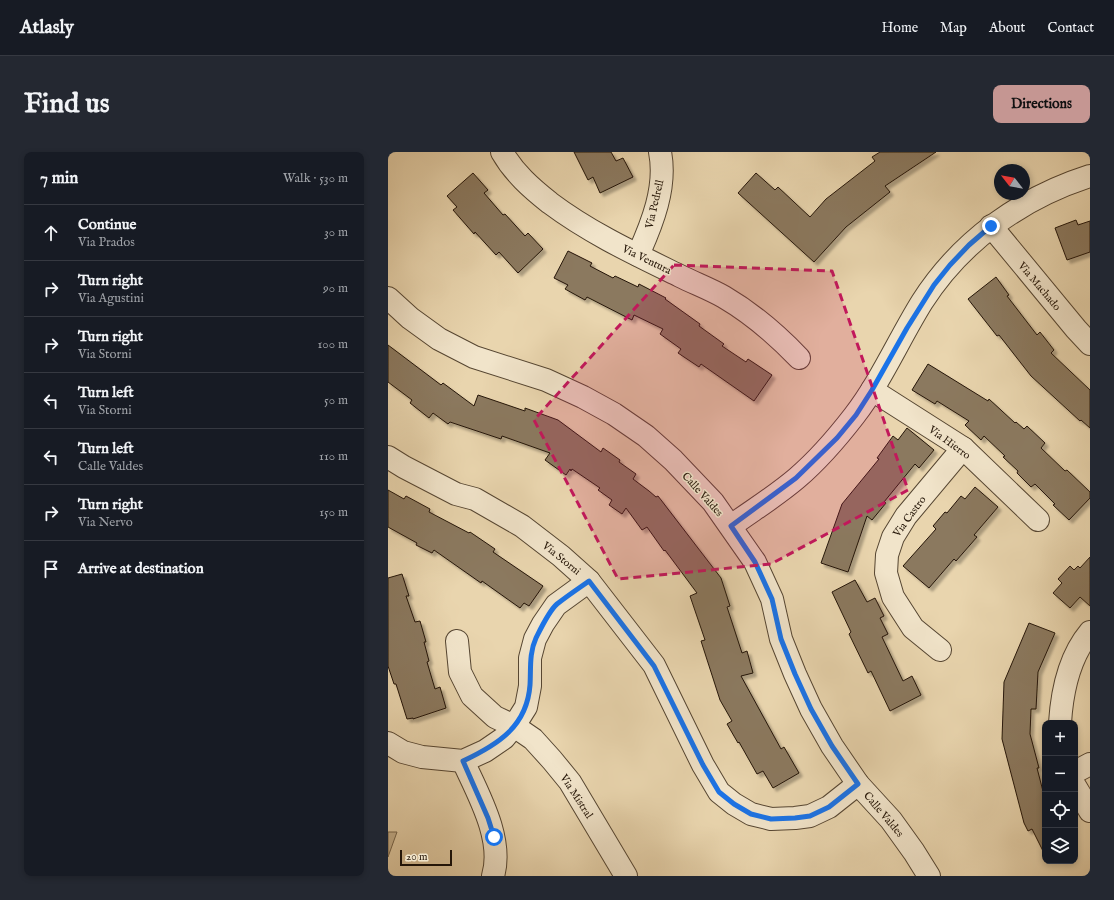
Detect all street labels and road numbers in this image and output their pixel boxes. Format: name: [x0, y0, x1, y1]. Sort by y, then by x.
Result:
street label: Via Pedrell: [642, 179, 667, 231]
street label: Via Ventura: [619, 242, 674, 278]
street label: Via Machado: [1014, 259, 1064, 314]
street label: Via Hierro: [925, 422, 973, 463]
street label: Calle Valdes: [679, 470, 726, 520]
street label: Via Castro: [890, 493, 929, 541]
street label: Via Storni: [539, 538, 583, 579]
street label: Via Mistral: [556, 771, 596, 821]
street label: Calle Valdes: [860, 789, 906, 840]

